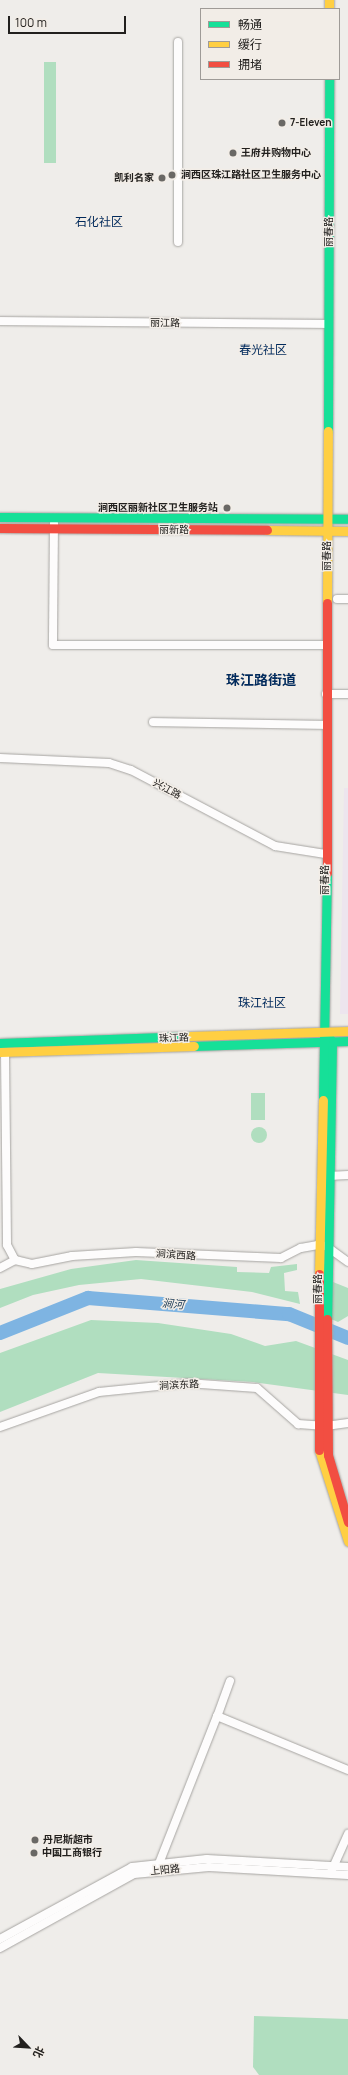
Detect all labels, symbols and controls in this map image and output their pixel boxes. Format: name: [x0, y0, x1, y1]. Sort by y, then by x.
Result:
scale bar: [10, 8, 128, 34]
legend: [200, 8, 340, 80]
text: 100 m: [15, 14, 47, 31]
text: 畅通: [238, 16, 262, 33]
text: 缓行: [238, 36, 262, 53]
text: 拥堵: [238, 56, 262, 73]
place label: 7-Eleven: [290, 117, 331, 129]
marker: 7-Eleven: [277, 118, 287, 128]
place label: 王府井购物中心: [241, 147, 311, 159]
marker: 王府井购物中心: [228, 148, 238, 158]
marker: 涧西区珠江路社区卫生服务中心: [166, 169, 178, 181]
place label: 涧西区珠江路社区卫生服务中心: [181, 169, 321, 181]
place label: 凯利名家: [114, 172, 154, 184]
marker: 凯利名家: [157, 173, 167, 183]
district label: 石化社区: [75, 215, 123, 229]
street label: 丽春路: [323, 217, 335, 247]
street label: 丽江路: [150, 317, 180, 329]
district label: 春光社区: [239, 343, 287, 357]
place label: 涧西区丽新社区卫生服务站: [98, 502, 218, 514]
marker: 涧西区丽新社区卫生服务站: [221, 502, 233, 514]
street label: 丽新路: [159, 524, 189, 536]
street label: 丽春路: [321, 541, 333, 571]
district label: 珠江路街道: [226, 672, 296, 688]
street label: 兴江路: [151, 777, 183, 801]
street label: 丽春路: [319, 865, 331, 895]
district label: 珠江社区: [238, 996, 286, 1010]
street label: 珠江路: [159, 1031, 189, 1045]
street label: 涧滨西路: [156, 1248, 196, 1262]
street label: 丽春路: [312, 1274, 324, 1304]
water label: 涧河: [161, 1296, 185, 1312]
street label: 涧滨东路: [159, 1378, 199, 1392]
place label: 丹尼斯超市: [43, 1834, 93, 1846]
marker: 丹尼斯超市: [30, 1835, 40, 1845]
place label: 中国工商银行: [42, 1847, 102, 1859]
marker: 中国工商银行: [29, 1848, 39, 1858]
street label: 上阳路: [149, 1862, 181, 1878]
north arrow: [8, 2027, 48, 2067]
text: 北: [30, 2044, 48, 2060]

